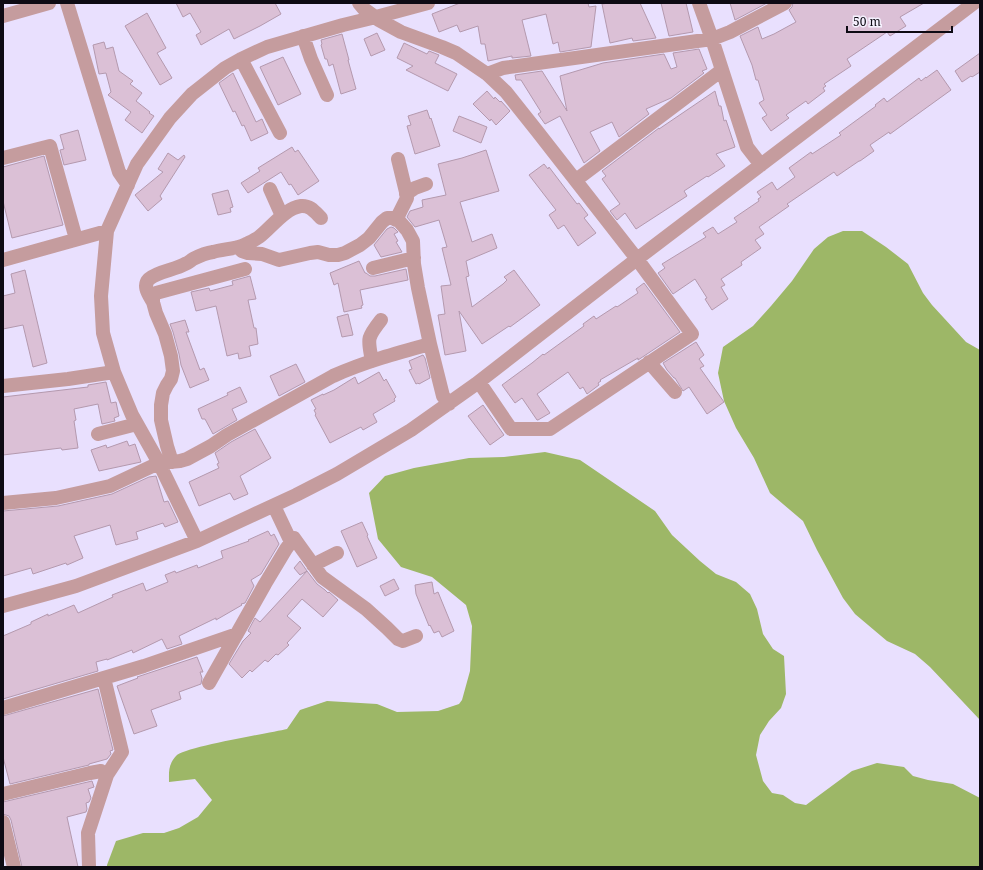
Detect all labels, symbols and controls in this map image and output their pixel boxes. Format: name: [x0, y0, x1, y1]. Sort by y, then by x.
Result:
scale bar: [847, 8, 952, 34]
text: 50 m: [853, 13, 881, 30]

